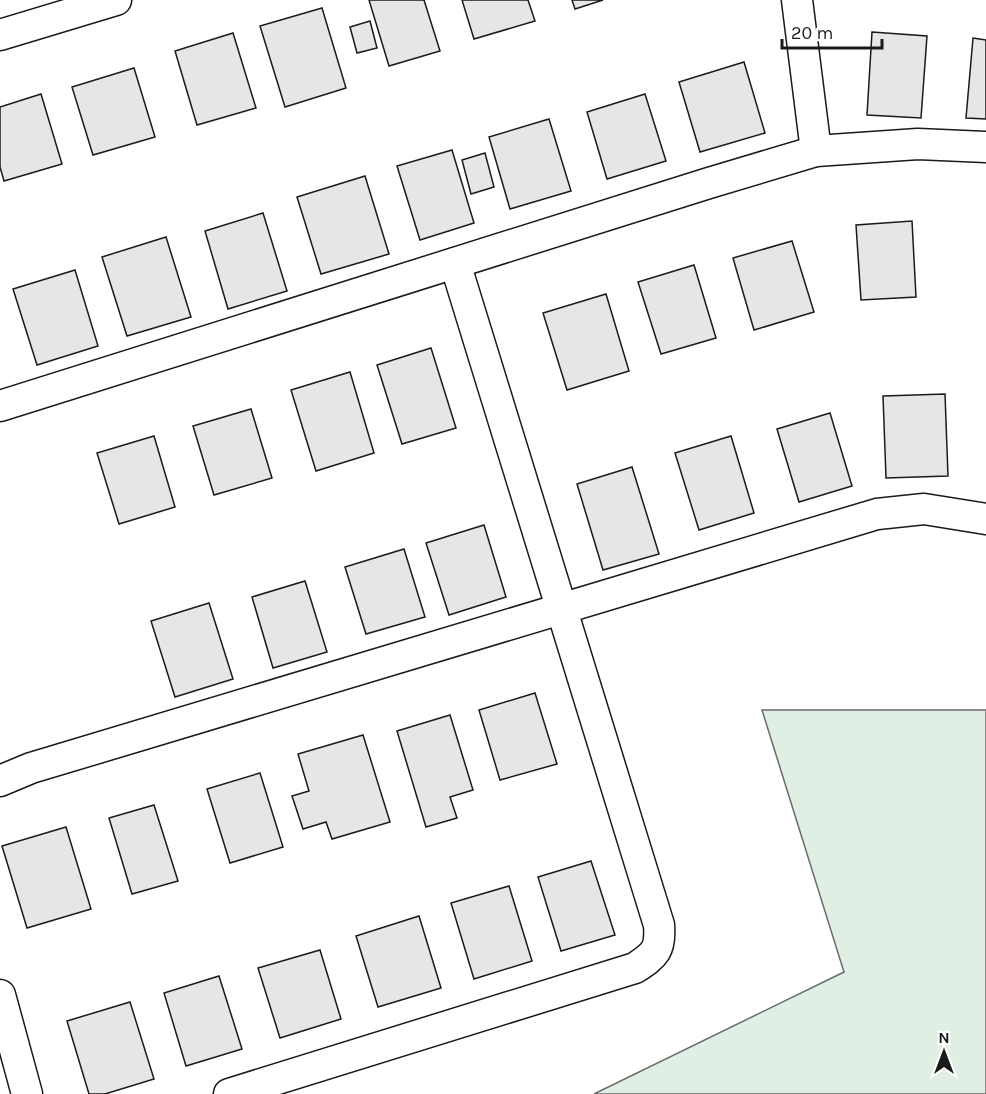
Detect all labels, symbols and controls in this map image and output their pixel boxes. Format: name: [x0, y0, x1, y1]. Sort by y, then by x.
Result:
scale bar: [782, 12, 882, 50]
text: 20 m: [791, 22, 833, 44]
north arrow: [914, 1022, 974, 1082]
text: N: [938, 1028, 950, 1047]

